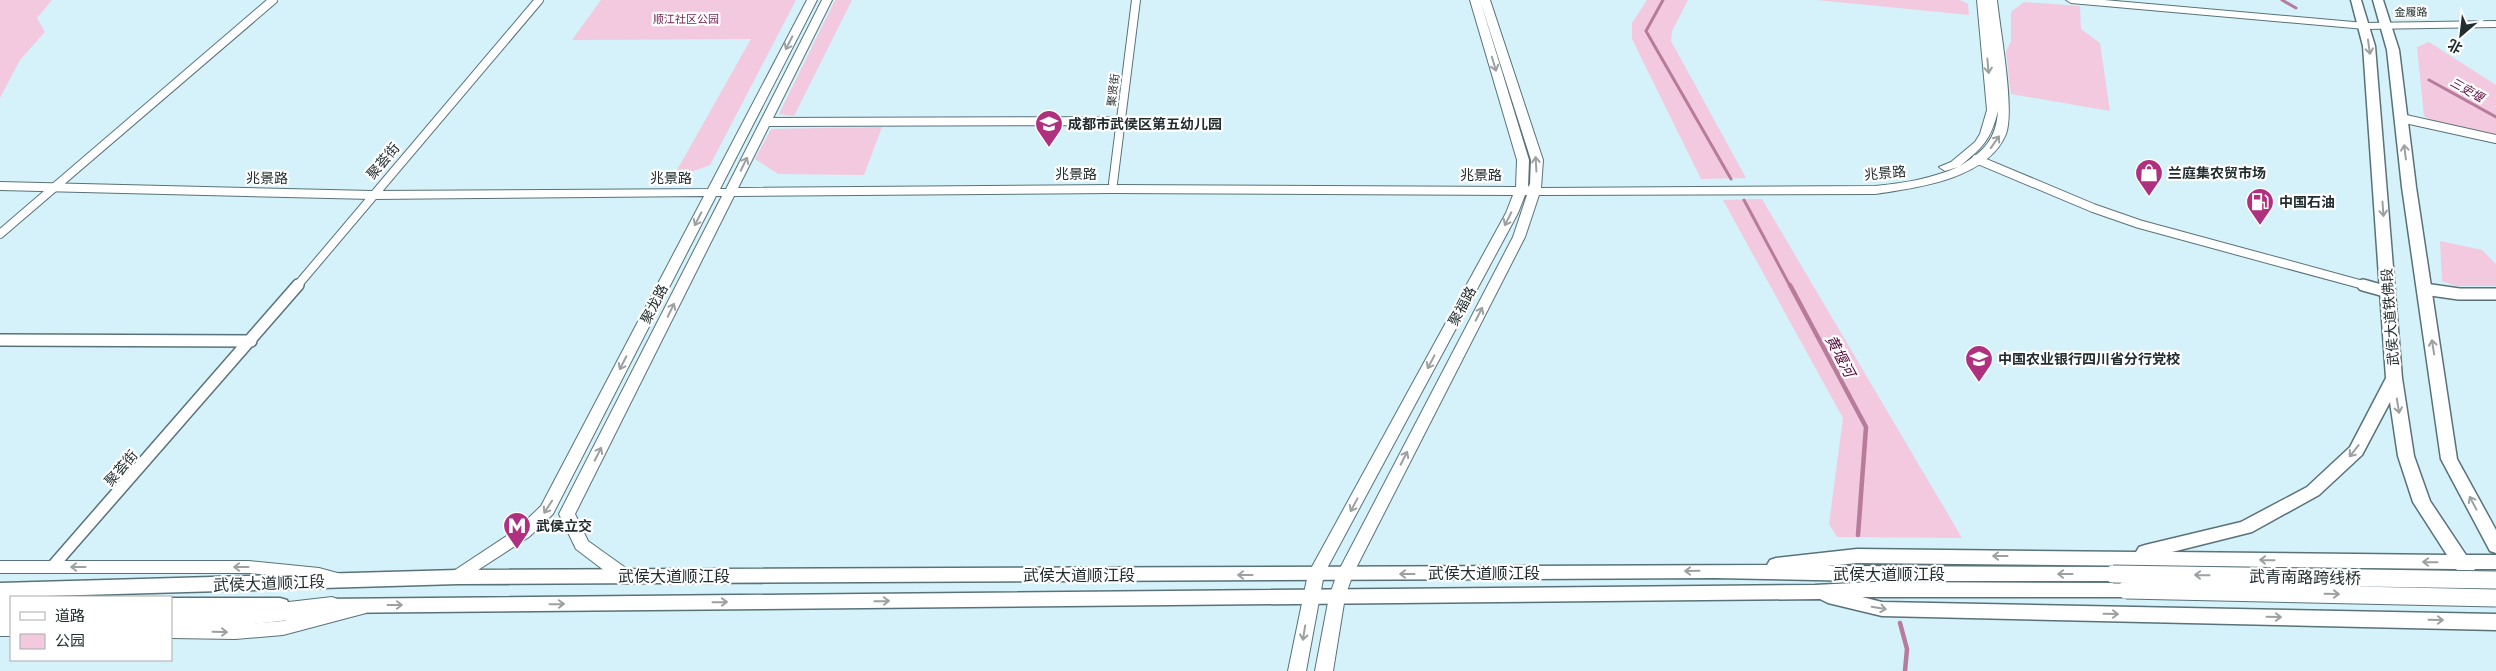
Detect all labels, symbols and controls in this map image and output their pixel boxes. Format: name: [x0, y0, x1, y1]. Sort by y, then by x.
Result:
street label: 金履路: [2394, 4, 2428, 19]
north arrow: [2436, 10, 2486, 60]
park label: 顺江社区公园: [653, 11, 719, 26]
text: 北: [2444, 35, 2465, 59]
one-way arrow: [784, 36, 794, 51]
one-way arrow: [2364, 39, 2374, 55]
one-way arrow: [1490, 55, 1500, 71]
one-way arrow: [1983, 57, 1993, 73]
street label: 聚贤街: [1103, 73, 1122, 107]
water label: 三吏堰: [2447, 73, 2489, 107]
school or university icon: 成都市武侯区第五幼儿园: [1034, 109, 1064, 148]
place label: 成都市武侯区第五幼儿园: [1068, 114, 1222, 133]
one-way arrow: [1990, 135, 2000, 149]
street label: 聚荟街: [362, 138, 403, 183]
one-way arrow: [2400, 144, 2410, 160]
one-way arrow: [1531, 156, 1540, 172]
one-way arrow: [739, 157, 749, 172]
shop icon: 兰庭集农贸市场: [2134, 158, 2164, 197]
street label: 兆景路: [1863, 161, 1907, 184]
place label: 兰庭集农贸市场: [2168, 163, 2266, 182]
street label: 兆景路: [1055, 164, 1097, 183]
street label: 兆景路: [1460, 165, 1502, 184]
street label: 兆景路: [246, 168, 288, 187]
street label: 兆景路: [650, 168, 692, 187]
fuel station icon: 中国石油: [2245, 187, 2275, 226]
place label: 中国石油: [2279, 192, 2335, 211]
one-way arrow: [2378, 201, 2388, 217]
one-way arrow: [693, 211, 703, 226]
one-way arrow: [1503, 211, 1512, 226]
street label: 武侯大道铁佛段: [2377, 267, 2402, 367]
street label: 聚龙路: [636, 281, 672, 327]
street label: 聚福路: [1443, 283, 1480, 329]
one-way arrow: [666, 302, 676, 317]
one-way arrow: [1475, 307, 1484, 322]
water label: 黄堰河: [1821, 331, 1862, 383]
one-way arrow: [2427, 340, 2437, 356]
school or university icon: 中国农业银行四川省分行党校: [1964, 344, 1994, 383]
place label: 中国农业银行四川省分行党校: [1998, 349, 2180, 368]
one-way arrow: [1426, 354, 1435, 369]
one-way arrow: [618, 355, 627, 370]
one-way arrow: [2394, 397, 2404, 413]
one-way arrow: [2348, 444, 2359, 457]
street label: 聚荟街: [100, 446, 142, 490]
one-way arrow: [593, 447, 603, 462]
one-way arrow: [1400, 451, 1409, 466]
one-way arrow: [2468, 495, 2478, 510]
one-way arrow: [1349, 497, 1358, 512]
one-way arrow: [542, 499, 552, 513]
metro station icon: 武侯立交: [502, 511, 532, 550]
place label: 武侯立交: [536, 516, 592, 535]
one-way arrow: [1992, 552, 2008, 561]
one-way arrow: [2260, 555, 2276, 564]
one-way arrow: [2422, 557, 2438, 567]
one-way arrow: [71, 562, 87, 572]
one-way arrow: [233, 562, 250, 572]
street label: 武侯大道顺江段: [1428, 562, 1540, 584]
street label: 武侯大道顺江段: [1833, 563, 1945, 585]
street label: 武侯大道顺江段: [1023, 564, 1135, 586]
street label: 武侯大道顺江段: [618, 565, 730, 587]
street label: 武青南路跨线桥: [2249, 565, 2361, 589]
one-way arrow: [1684, 566, 1700, 576]
one-way arrow: [1399, 569, 1416, 579]
one-way arrow: [2057, 569, 2073, 579]
street label: 武侯大道顺江段: [213, 570, 325, 596]
one-way arrow: [1237, 570, 1253, 580]
one-way arrow: [2195, 570, 2211, 580]
one-way arrow: [2323, 590, 2339, 599]
legend: [10, 596, 172, 661]
one-way arrow: [874, 596, 890, 605]
one-way arrow: [712, 597, 728, 607]
one-way arrow: [549, 599, 565, 609]
one-way arrow: [386, 600, 403, 610]
one-way arrow: [1871, 603, 1887, 613]
text: 道路: [55, 605, 85, 626]
one-way arrow: [2103, 609, 2119, 619]
one-way arrow: [2266, 612, 2282, 622]
one-way arrow: [2428, 616, 2444, 625]
one-way arrow: [1299, 625, 1309, 641]
one-way arrow: [212, 627, 228, 637]
text: 公园: [55, 630, 85, 651]

